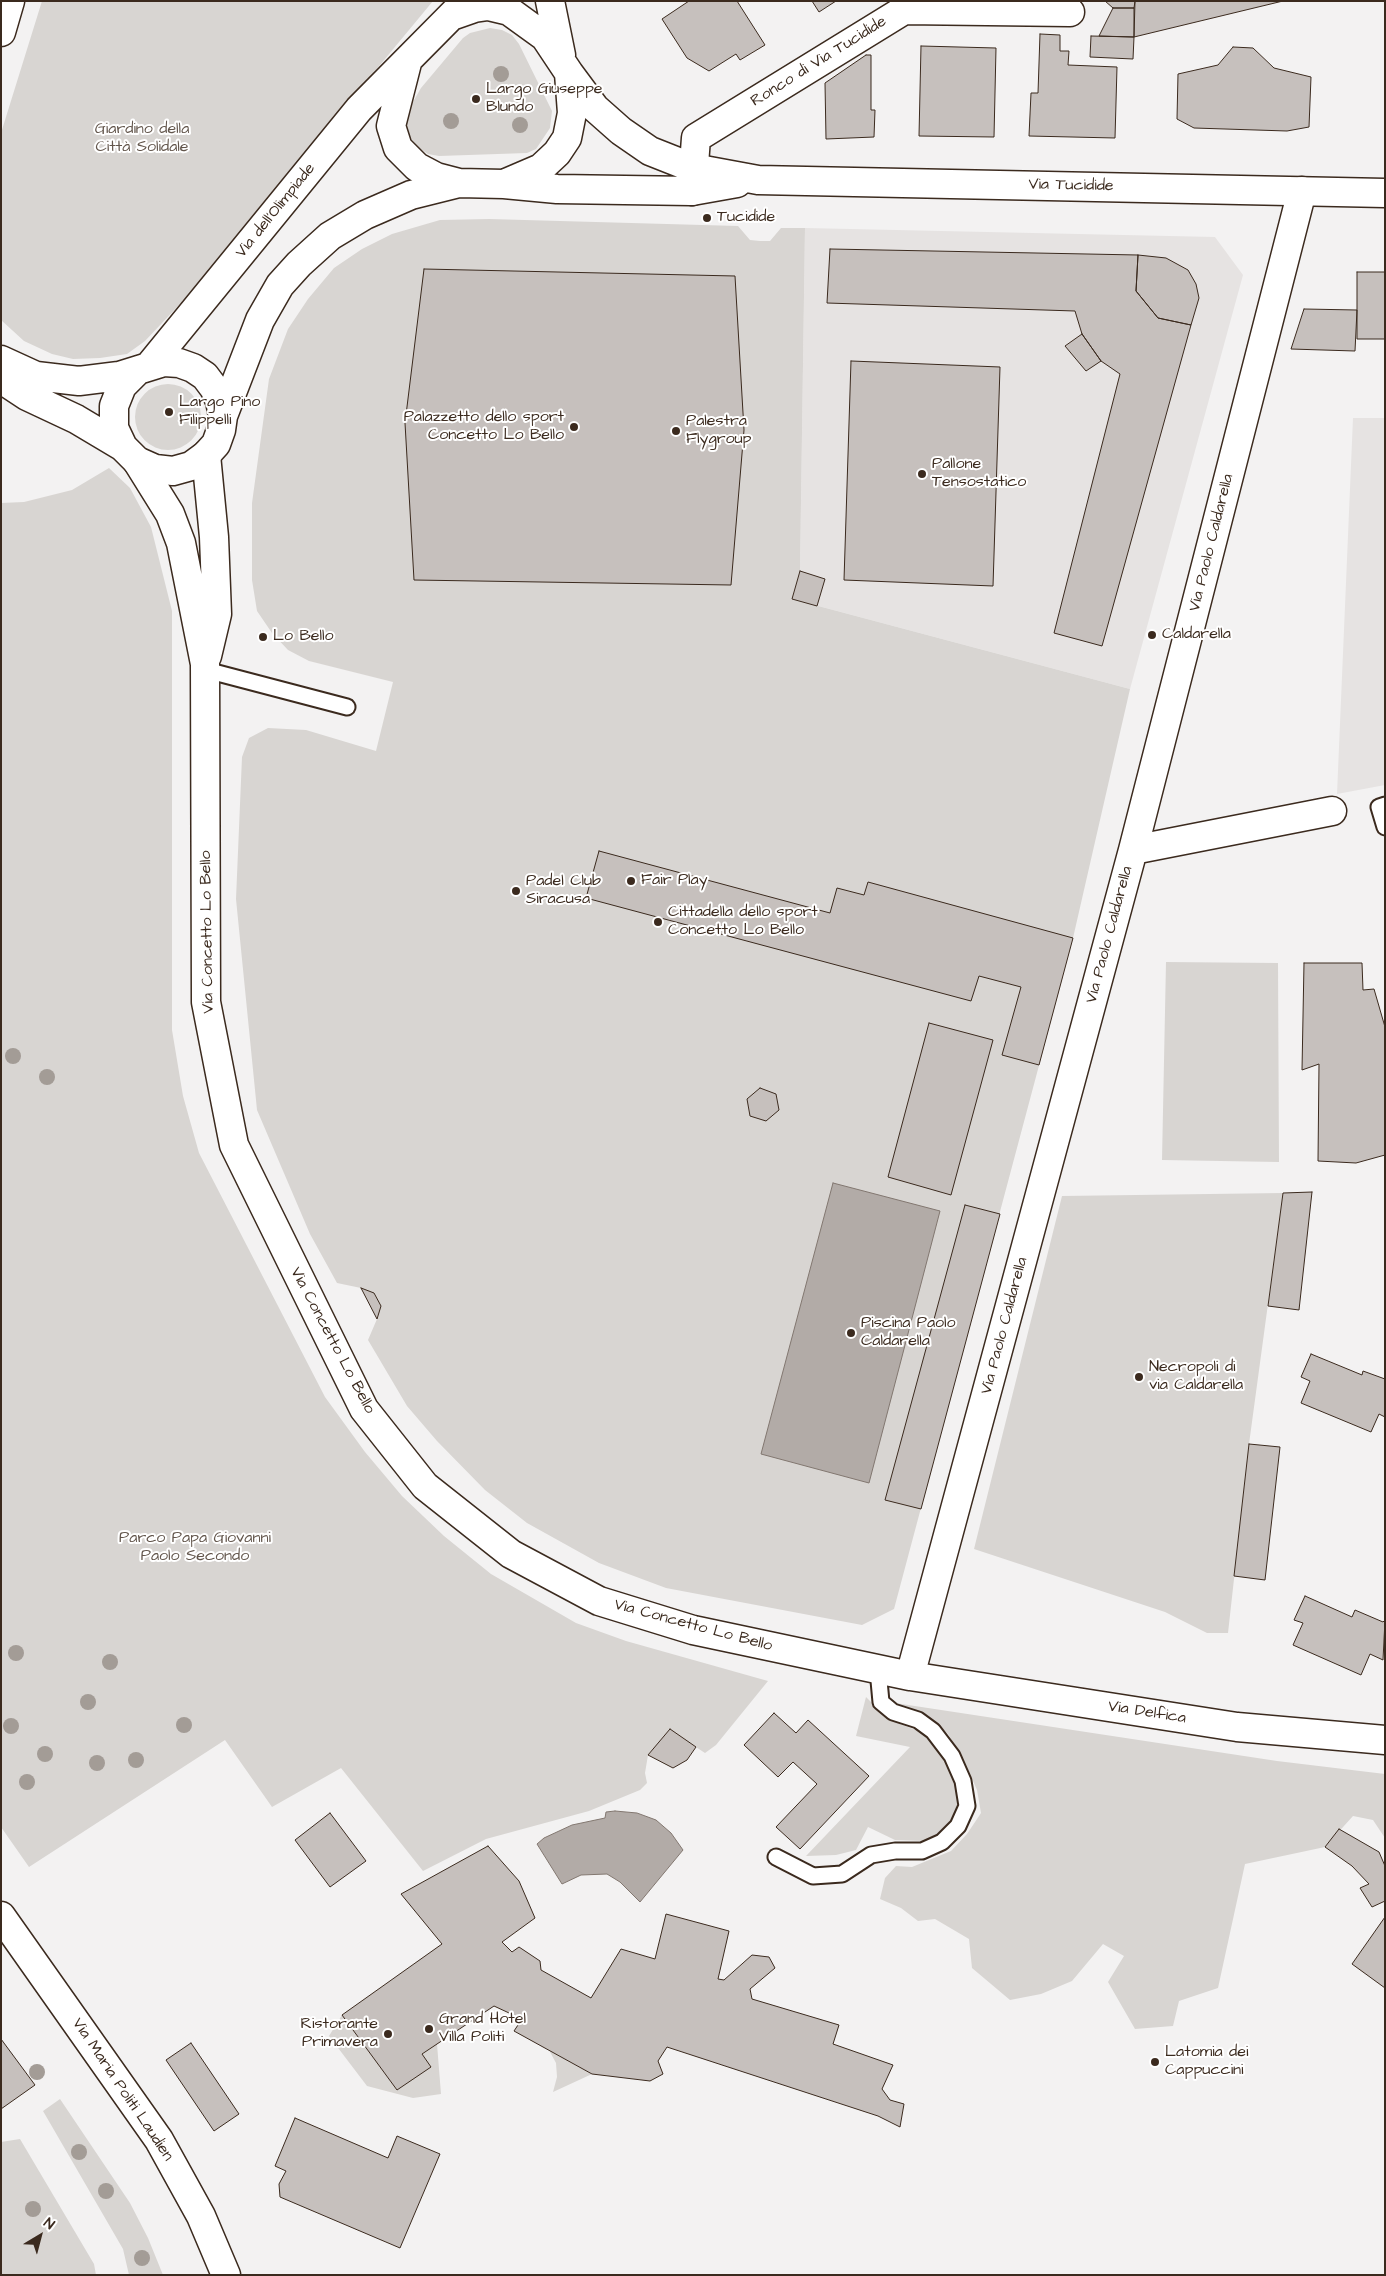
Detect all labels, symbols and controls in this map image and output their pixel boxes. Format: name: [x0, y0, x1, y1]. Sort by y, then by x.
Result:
street label: Ronco di Via Tucidide: [748, 13, 890, 111]
place label: Largo Giuseppe Blundo: [486, 80, 602, 118]
marker: Largo Giuseppe Blundo: [470, 93, 482, 105]
park label: Giardino della Città Solidale: [95, 120, 189, 158]
street label: Via dell'Olimpiade: [232, 160, 320, 262]
street label: Via Tucidide: [1028, 176, 1114, 196]
place label: Tucidide: [717, 208, 775, 228]
marker: Tucidide: [701, 212, 713, 224]
place label: Largo Pino Filippelli: [179, 393, 260, 431]
marker: Largo Pino Filippelli: [163, 406, 175, 418]
place label: Palazzetto dello sport Concetto Lo Bello: [404, 408, 564, 446]
place label: Palestra Flygroup: [686, 412, 751, 450]
marker: Palazzetto dello sport Concetto Lo Bello: [568, 421, 580, 433]
marker: Palestra Flygroup: [670, 425, 682, 437]
place label: Pallone Tensostatico: [932, 455, 1026, 493]
marker: Pallone Tensostatico: [916, 468, 928, 480]
street label: Via Paolo Caldarella: [1186, 472, 1238, 614]
place label: Caldarella: [1162, 625, 1231, 645]
place label: Lo Bello: [273, 627, 334, 647]
marker: Caldarella: [1146, 629, 1158, 641]
marker: Lo Bello: [257, 631, 269, 643]
street label: Via Concetto Lo Bello: [197, 850, 219, 1014]
street label: Via Paolo Caldarella: [1082, 864, 1138, 1006]
place label: Fair Play: [641, 871, 708, 891]
place label: Padel Club Siracusa: [526, 872, 601, 910]
marker: Fair Play: [625, 875, 637, 887]
marker: Padel Club Siracusa: [510, 885, 522, 897]
place label: Cittadella dello sport Concetto Lo Bello: [668, 903, 818, 941]
marker: Cittadella dello sport Concetto Lo Bello: [652, 916, 664, 928]
street label: Via Paolo Caldarella: [977, 1255, 1033, 1397]
street label: Via Concetto Lo Bello: [285, 1265, 379, 1417]
place label: Piscina Paolo Caldarella: [861, 1314, 956, 1352]
marker: Piscina Paolo Caldarella: [845, 1327, 857, 1339]
place label: Necropoli di via Caldarella: [1149, 1358, 1243, 1396]
marker: Necropoli di via Caldarella: [1133, 1371, 1145, 1383]
park label: Parco Papa Giovanni Paolo Secondo: [119, 1529, 271, 1567]
street label: Via Concetto Lo Bello: [612, 1596, 774, 1656]
street label: Via Delfica: [1107, 1697, 1187, 1729]
place label: Grand Hotel Villa Politi: [439, 2010, 526, 2048]
street label: Via Maria Politi Laudien: [67, 2015, 177, 2165]
place label: Ristorante Primavera: [301, 2015, 378, 2053]
marker: Grand Hotel Villa Politi: [423, 2023, 435, 2035]
marker: Ristorante Primavera: [382, 2028, 394, 2040]
place label: Latomia dei Cappuccini: [1165, 2043, 1248, 2081]
marker: Latomia dei Cappuccini: [1149, 2056, 1161, 2068]
north arrow: [15, 2211, 65, 2261]
text: N: [40, 2213, 59, 2235]

